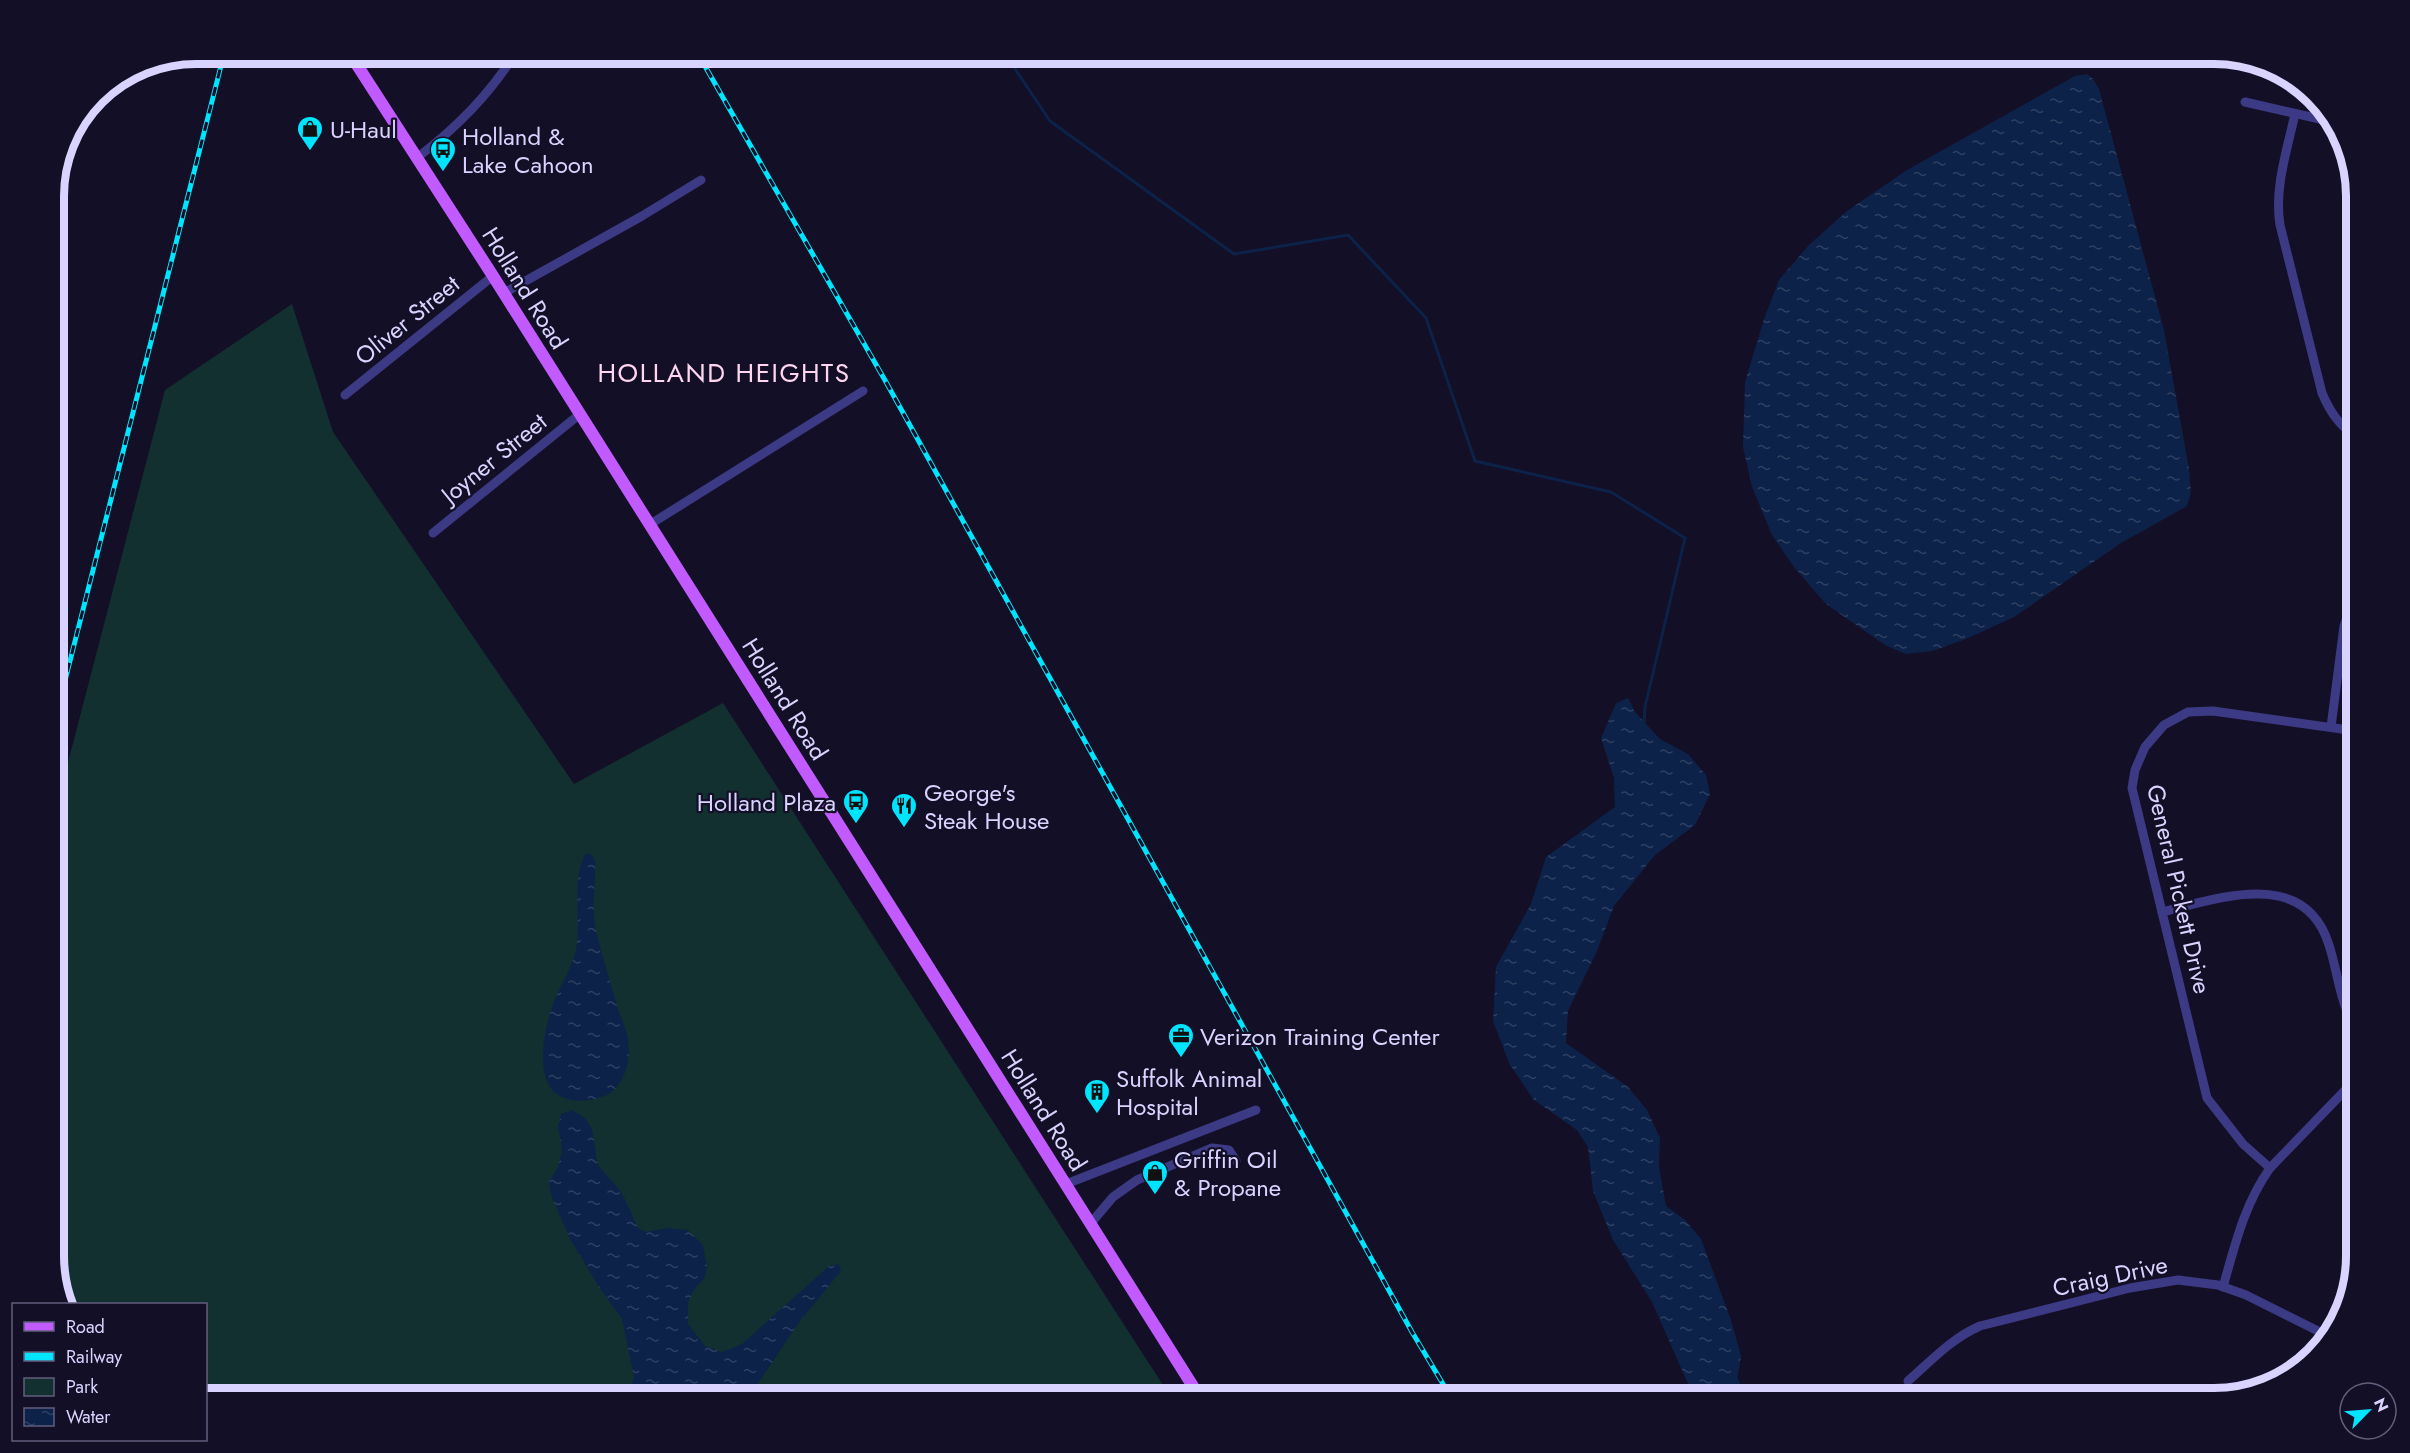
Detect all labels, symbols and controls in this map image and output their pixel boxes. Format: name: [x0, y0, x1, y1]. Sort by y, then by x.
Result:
place label: U-Haul: [330, 112, 397, 147]
shop icon: U-Haul: [295, 114, 325, 152]
place label: Holland & Lake Cahoon: [462, 119, 594, 182]
bus stop icon: Holland & Lake Cahoon: [428, 135, 458, 173]
street label: Holland Road: [474, 220, 576, 356]
street label: Oliver Street: [347, 267, 467, 373]
district label: HOLLAND HEIGHTS: [598, 354, 850, 392]
street label: Joyner Street: [431, 404, 554, 513]
street label: Holland Road: [734, 631, 836, 767]
place label: George's Steak House: [924, 775, 1049, 838]
street label: General Pickett Drive: [2138, 781, 2220, 997]
place label: Holland Plaza: [697, 785, 836, 820]
bus stop icon: Holland Plaza: [841, 787, 871, 825]
restaurant icon: George's Steak House: [889, 791, 919, 829]
place label: Verizon Training Center: [1200, 1019, 1440, 1054]
office icon: Verizon Training Center: [1166, 1021, 1196, 1059]
street label: Holland Road: [993, 1042, 1095, 1178]
place label: Suffolk Animal Hospital: [1116, 1061, 1262, 1124]
building icon: Suffolk Animal Hospital: [1082, 1077, 1112, 1115]
place label: Griffin Oil & Propane: [1174, 1142, 1281, 1205]
shop icon: Griffin Oil & Propane: [1140, 1158, 1170, 1196]
street label: Craig Drive: [2049, 1247, 2171, 1305]
legend: [12, 1303, 207, 1441]
text: Road: [66, 1314, 105, 1340]
text: Railway: [66, 1344, 122, 1370]
text: Park: [66, 1374, 98, 1400]
north arrow: [2338, 1381, 2398, 1441]
text: N: [2368, 1394, 2394, 1415]
text: Water: [66, 1404, 111, 1430]

